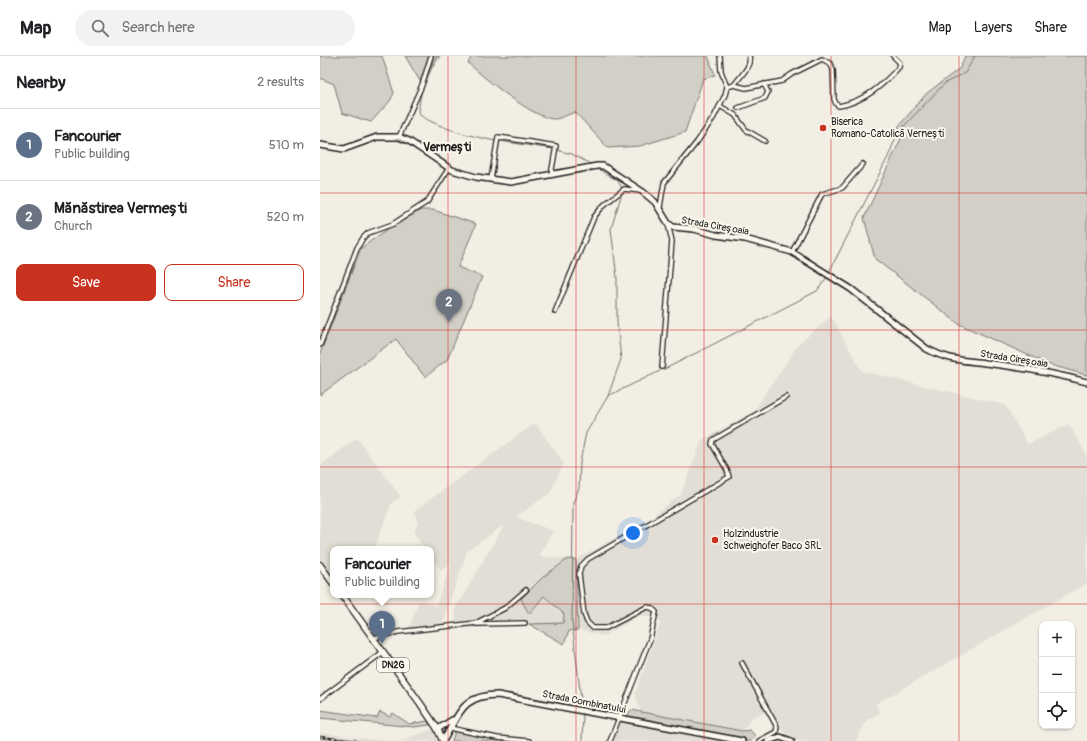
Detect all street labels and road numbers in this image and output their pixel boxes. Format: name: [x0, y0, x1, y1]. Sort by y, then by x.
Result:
street label: Strada Cireșoaia: [680, 214, 750, 238]
street label: Strada Cireșoaia: [979, 348, 1049, 370]
road number: DN2G: [377, 658, 409, 672]
street label: Strada Combinatului: [541, 688, 627, 716]

